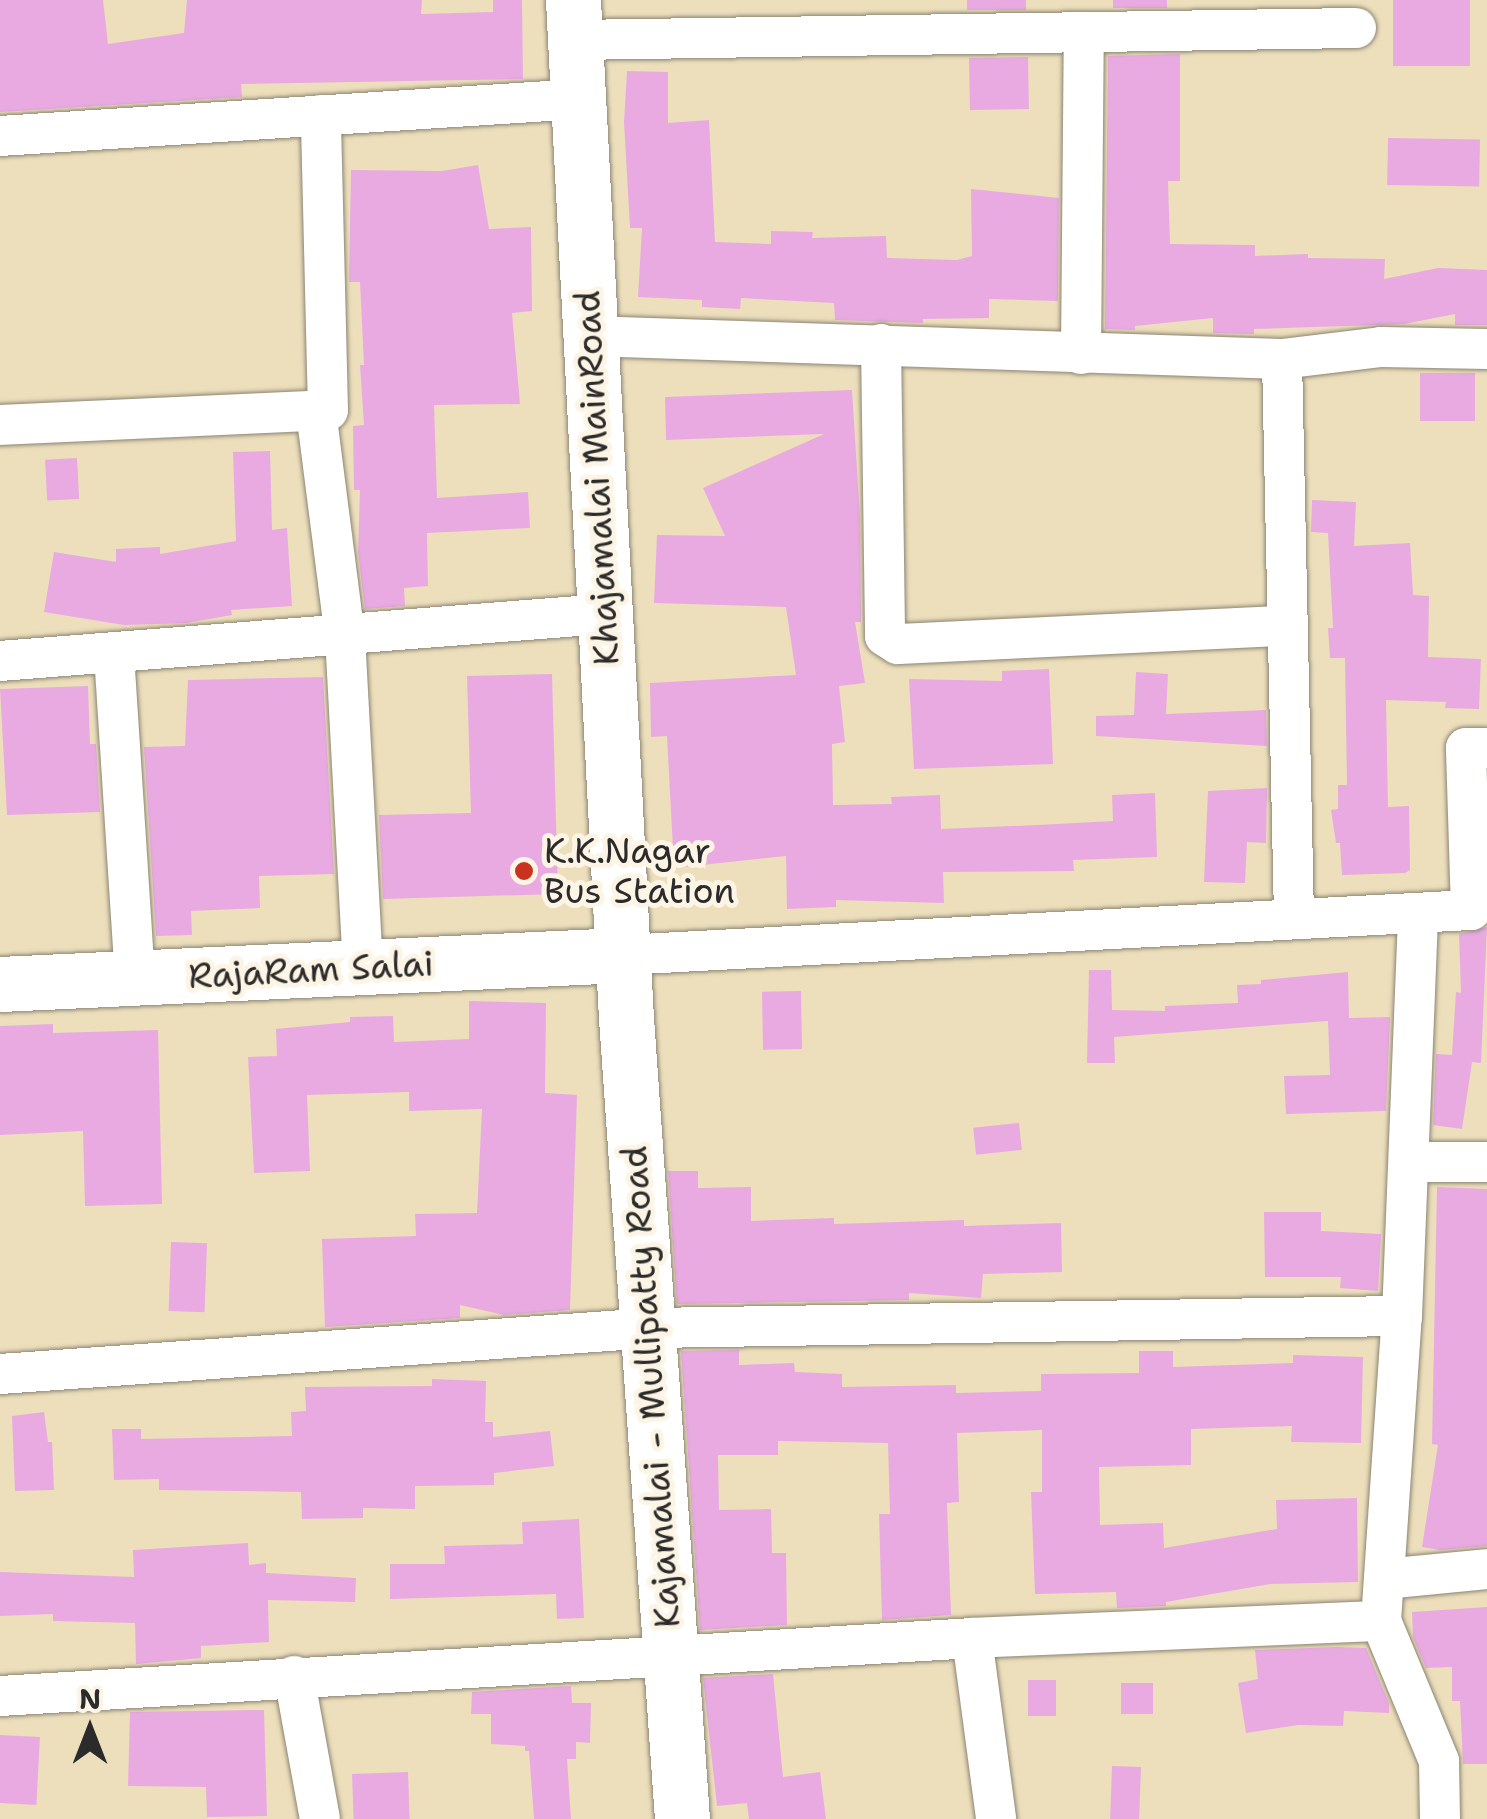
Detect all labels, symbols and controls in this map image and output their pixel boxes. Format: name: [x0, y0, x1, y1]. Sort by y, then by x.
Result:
street label: Khajamalai MainRoad: [566, 289, 628, 667]
place label: K.K.Nagar Bus Station: [544, 830, 735, 912]
marker: K.K.Nagar Bus Station: [513, 860, 535, 882]
street label: RajaRam Salai: [187, 943, 435, 997]
street label: Kajamalai - Mullipatty Road: [613, 1145, 689, 1629]
north arrow: [40, 1679, 140, 1779]
text: N: [79, 1680, 101, 1718]

